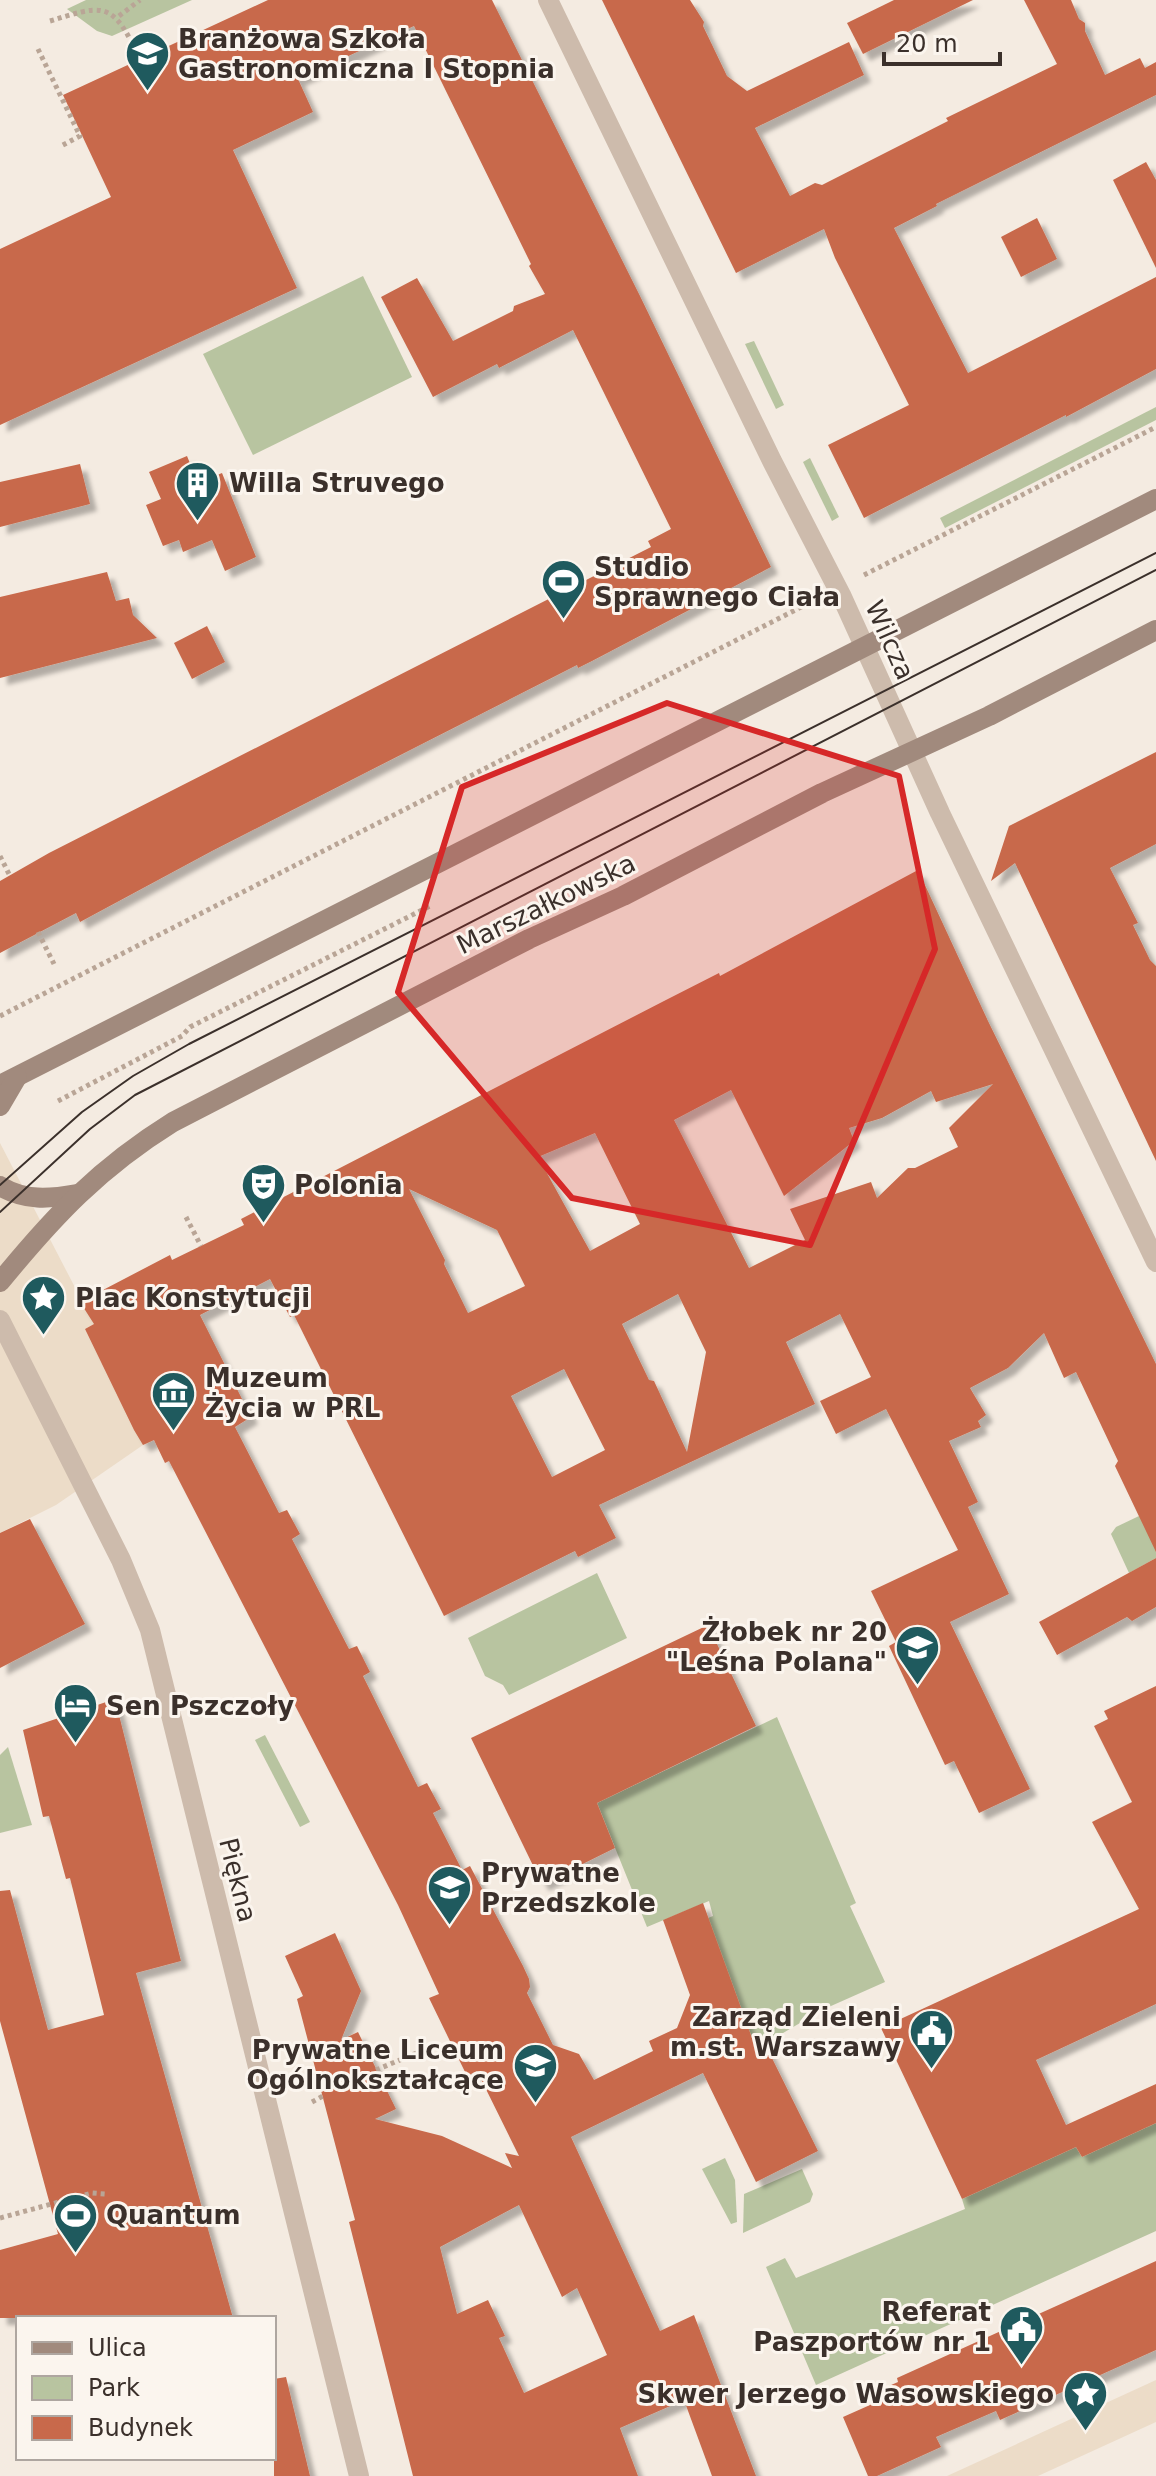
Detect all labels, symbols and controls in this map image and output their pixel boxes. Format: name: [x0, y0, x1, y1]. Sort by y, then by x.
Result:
scale bar: [884, 16, 1000, 66]
place label: Branżowa Szkoła Gastronomiczna I Stopnia: [178, 24, 555, 84]
school or university icon: Branżowa Szkoła Gastronomiczna I Stopnia: [123, 30, 171, 93]
text: 20 m: [896, 30, 958, 58]
building icon: Willa Struvego: [174, 459, 222, 522]
place label: Willa Struvego: [229, 468, 445, 498]
place label: Studio Sprawnego Ciała: [594, 552, 840, 612]
sports icon: Studio Sprawnego Ciała: [539, 558, 587, 621]
street label: Wilcza: [859, 596, 921, 684]
street label: Marszałkowska: [452, 848, 640, 960]
theatre icon: Polonia: [239, 1161, 287, 1224]
place label: Polonia: [294, 1170, 403, 1200]
place icon: Plac Konstytucji: [20, 1274, 68, 1337]
place label: Plac Konstytucji: [75, 1283, 310, 1313]
place label: Muzeum Życia w PRL: [205, 1363, 380, 1423]
museum icon: Muzeum Życia w PRL: [150, 1369, 198, 1432]
place label: Żłobek nr 20 "Leśna Polana": [666, 1616, 887, 1677]
school or university icon: Żłobek nr 20 "Leśna Polana": [894, 1623, 942, 1686]
hotel icon: Sen Pszczoły: [51, 1682, 99, 1745]
place label: Sen Pszczoły: [106, 1691, 294, 1721]
street label: Piękna: [213, 1835, 263, 1925]
place label: Prywatne Przedszkole: [481, 1858, 656, 1918]
school or university icon: Prywatne Przedszkole: [426, 1864, 474, 1927]
place label: Zarząd Zieleni m.st. Warszawy: [670, 2002, 901, 2062]
public building icon: Zarząd Zieleni m.st. Warszawy: [908, 2008, 956, 2071]
place label: Prywatne Liceum Ogólnokształcące: [247, 2035, 504, 2095]
school or university icon: Prywatne Liceum Ogólnokształcące: [511, 2041, 559, 2104]
sports icon: Quantum: [51, 2191, 99, 2254]
place label: Quantum: [106, 2200, 241, 2230]
place label: Referat Paszportów nr 1: [753, 2297, 991, 2357]
public building icon: Referat Paszportów nr 1: [998, 2303, 1046, 2366]
legend: [16, 2316, 276, 2460]
text: Ulica: [88, 2334, 147, 2362]
place icon: Skwer Jerzego Wasowskiego: [1061, 2370, 1109, 2433]
text: Park: [88, 2374, 140, 2402]
place label: Skwer Jerzego Wasowskiego: [638, 2379, 1054, 2409]
text: Budynek: [88, 2414, 193, 2442]

